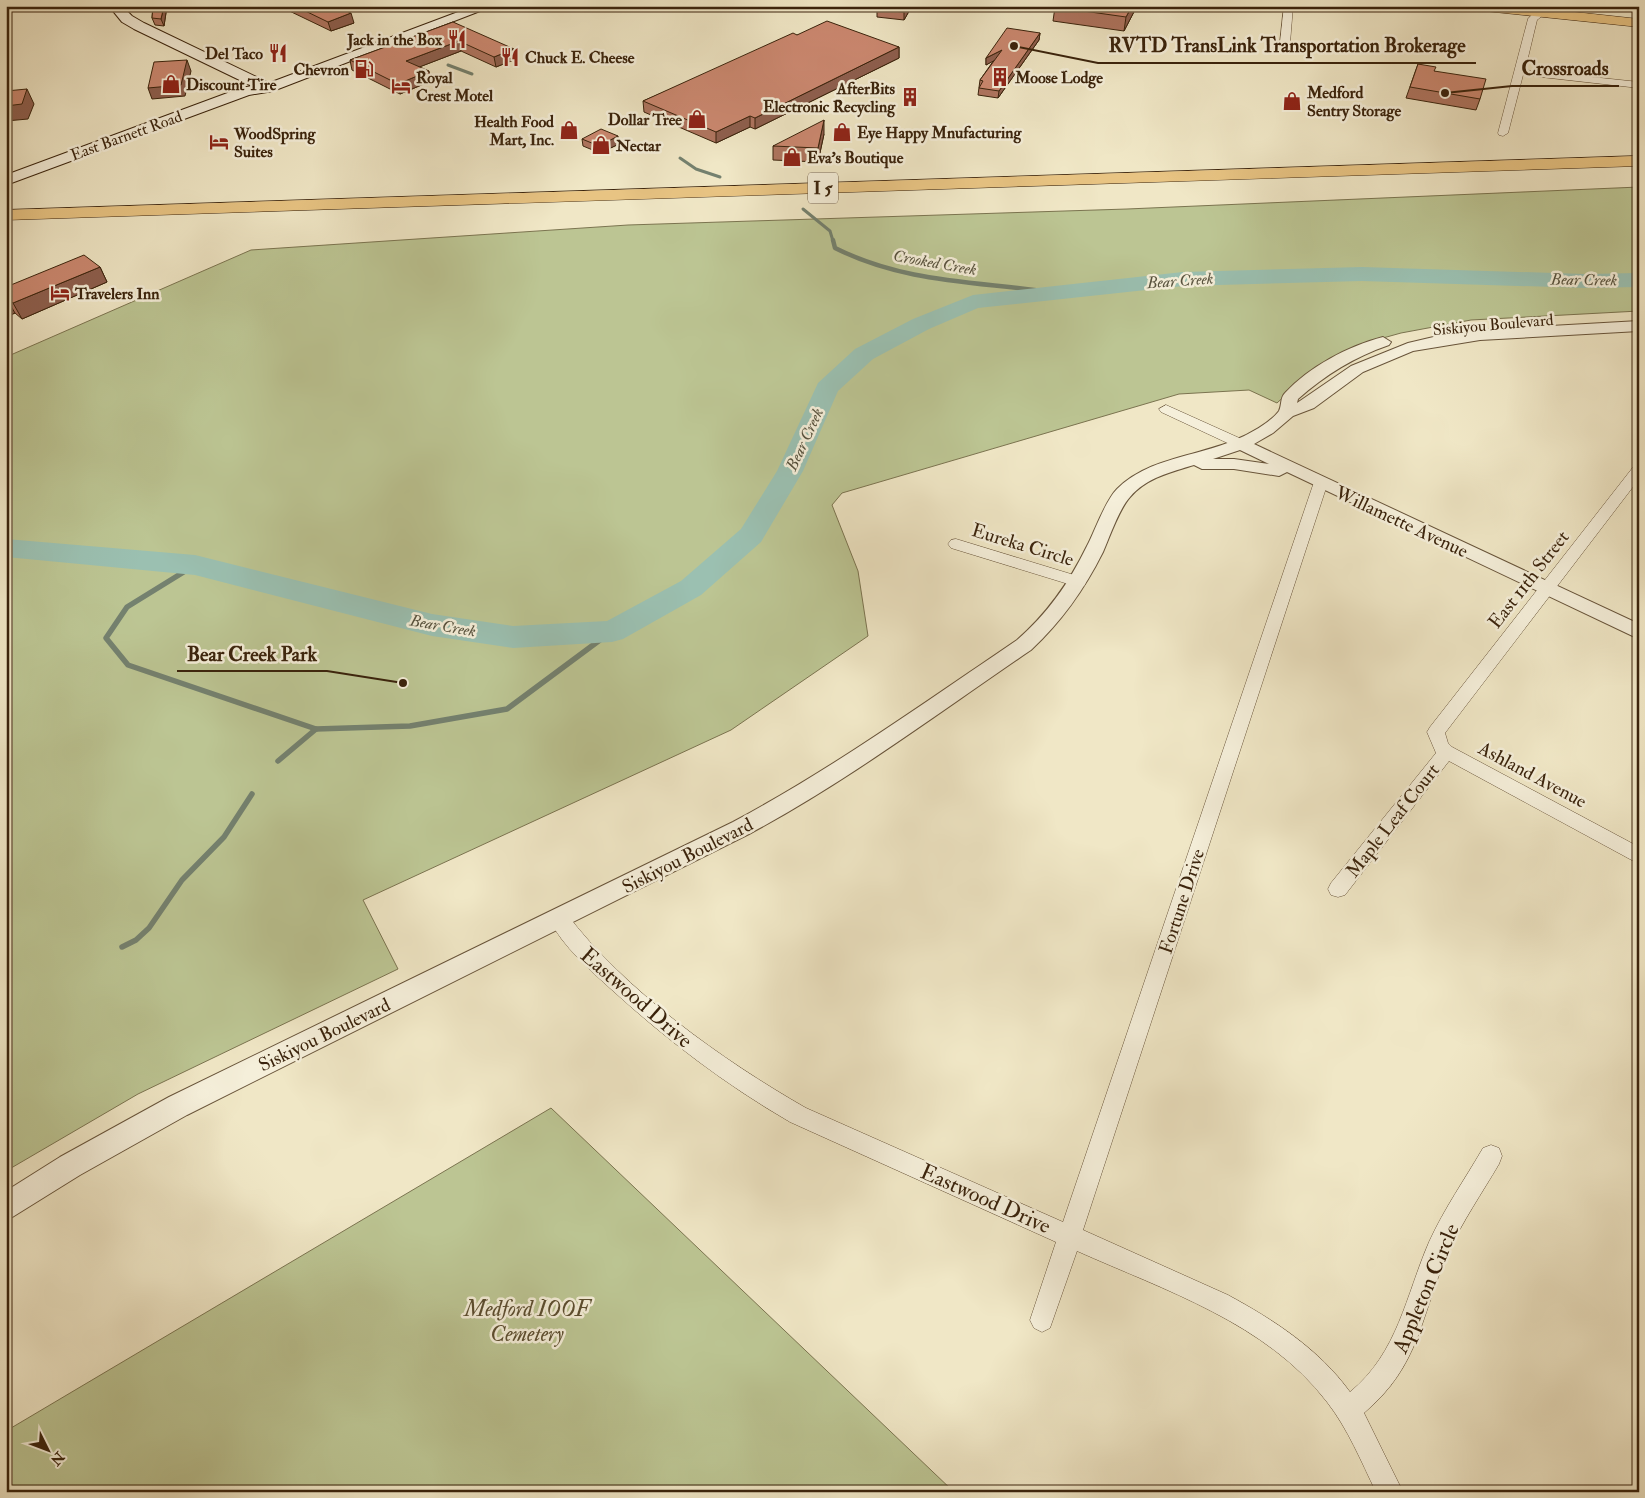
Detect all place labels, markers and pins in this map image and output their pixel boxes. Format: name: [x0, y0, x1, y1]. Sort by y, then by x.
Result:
restaurant icon: Jack in the Box: [446, 28, 468, 50]
callout: RVTD TransLink Transportation Brokerage: [1098, 28, 1476, 63]
place label: Jack in the Box: [346, 30, 443, 51]
restaurant icon: Del Taco: [267, 42, 289, 64]
place label: Del Taco: [205, 44, 263, 64]
restaurant icon: Chuck E. Cheese: [499, 46, 521, 68]
place label: Chuck E. Cheese: [525, 48, 635, 68]
callout: Crossroads: [1512, 51, 1619, 86]
fuel station icon: Chevron: [353, 58, 375, 80]
place label: Chevron: [293, 60, 350, 80]
building icon: Moose Lodge: [989, 66, 1011, 88]
place label: Royal Crest Motel: [416, 68, 494, 106]
place label: Moose Lodge: [1014, 68, 1103, 89]
shop icon: Discount Tire: [160, 73, 182, 95]
place label: Discount Tire: [186, 75, 277, 95]
hotel icon: Royal Crest Motel: [390, 75, 412, 97]
place label: AfterBits Electronic Recycling: [763, 79, 896, 118]
place label: Medford Sentry Storage: [1306, 83, 1401, 122]
building icon: AfterBits Electronic Recycling: [899, 86, 921, 108]
shop icon: Medford Sentry Storage: [1281, 90, 1303, 112]
shop icon: Dollar Tree: [686, 108, 708, 130]
place label: Dollar Tree: [608, 110, 682, 130]
place label: Health Food Mart, Inc.: [474, 112, 554, 150]
shop icon: Health Food Mart, Inc.: [558, 119, 580, 141]
shop icon: Eye Happy Mnufacturing: [831, 121, 853, 143]
place label: Eye Happy Mnufacturing: [857, 123, 1023, 144]
place label: WoodSpring Suites: [233, 124, 317, 162]
hotel icon: WoodSpring Suites: [208, 131, 230, 153]
shop icon: Nectar: [590, 134, 612, 156]
place label: Nectar: [615, 136, 662, 156]
shop icon: Eva's Boutique: [781, 146, 803, 168]
place label: Eva's Boutique: [807, 148, 904, 169]
hotel icon: Travelers Inn: [49, 282, 71, 304]
place label: Travelers Inn: [74, 284, 160, 304]
callout: Bear Creek Park: [177, 636, 327, 671]

